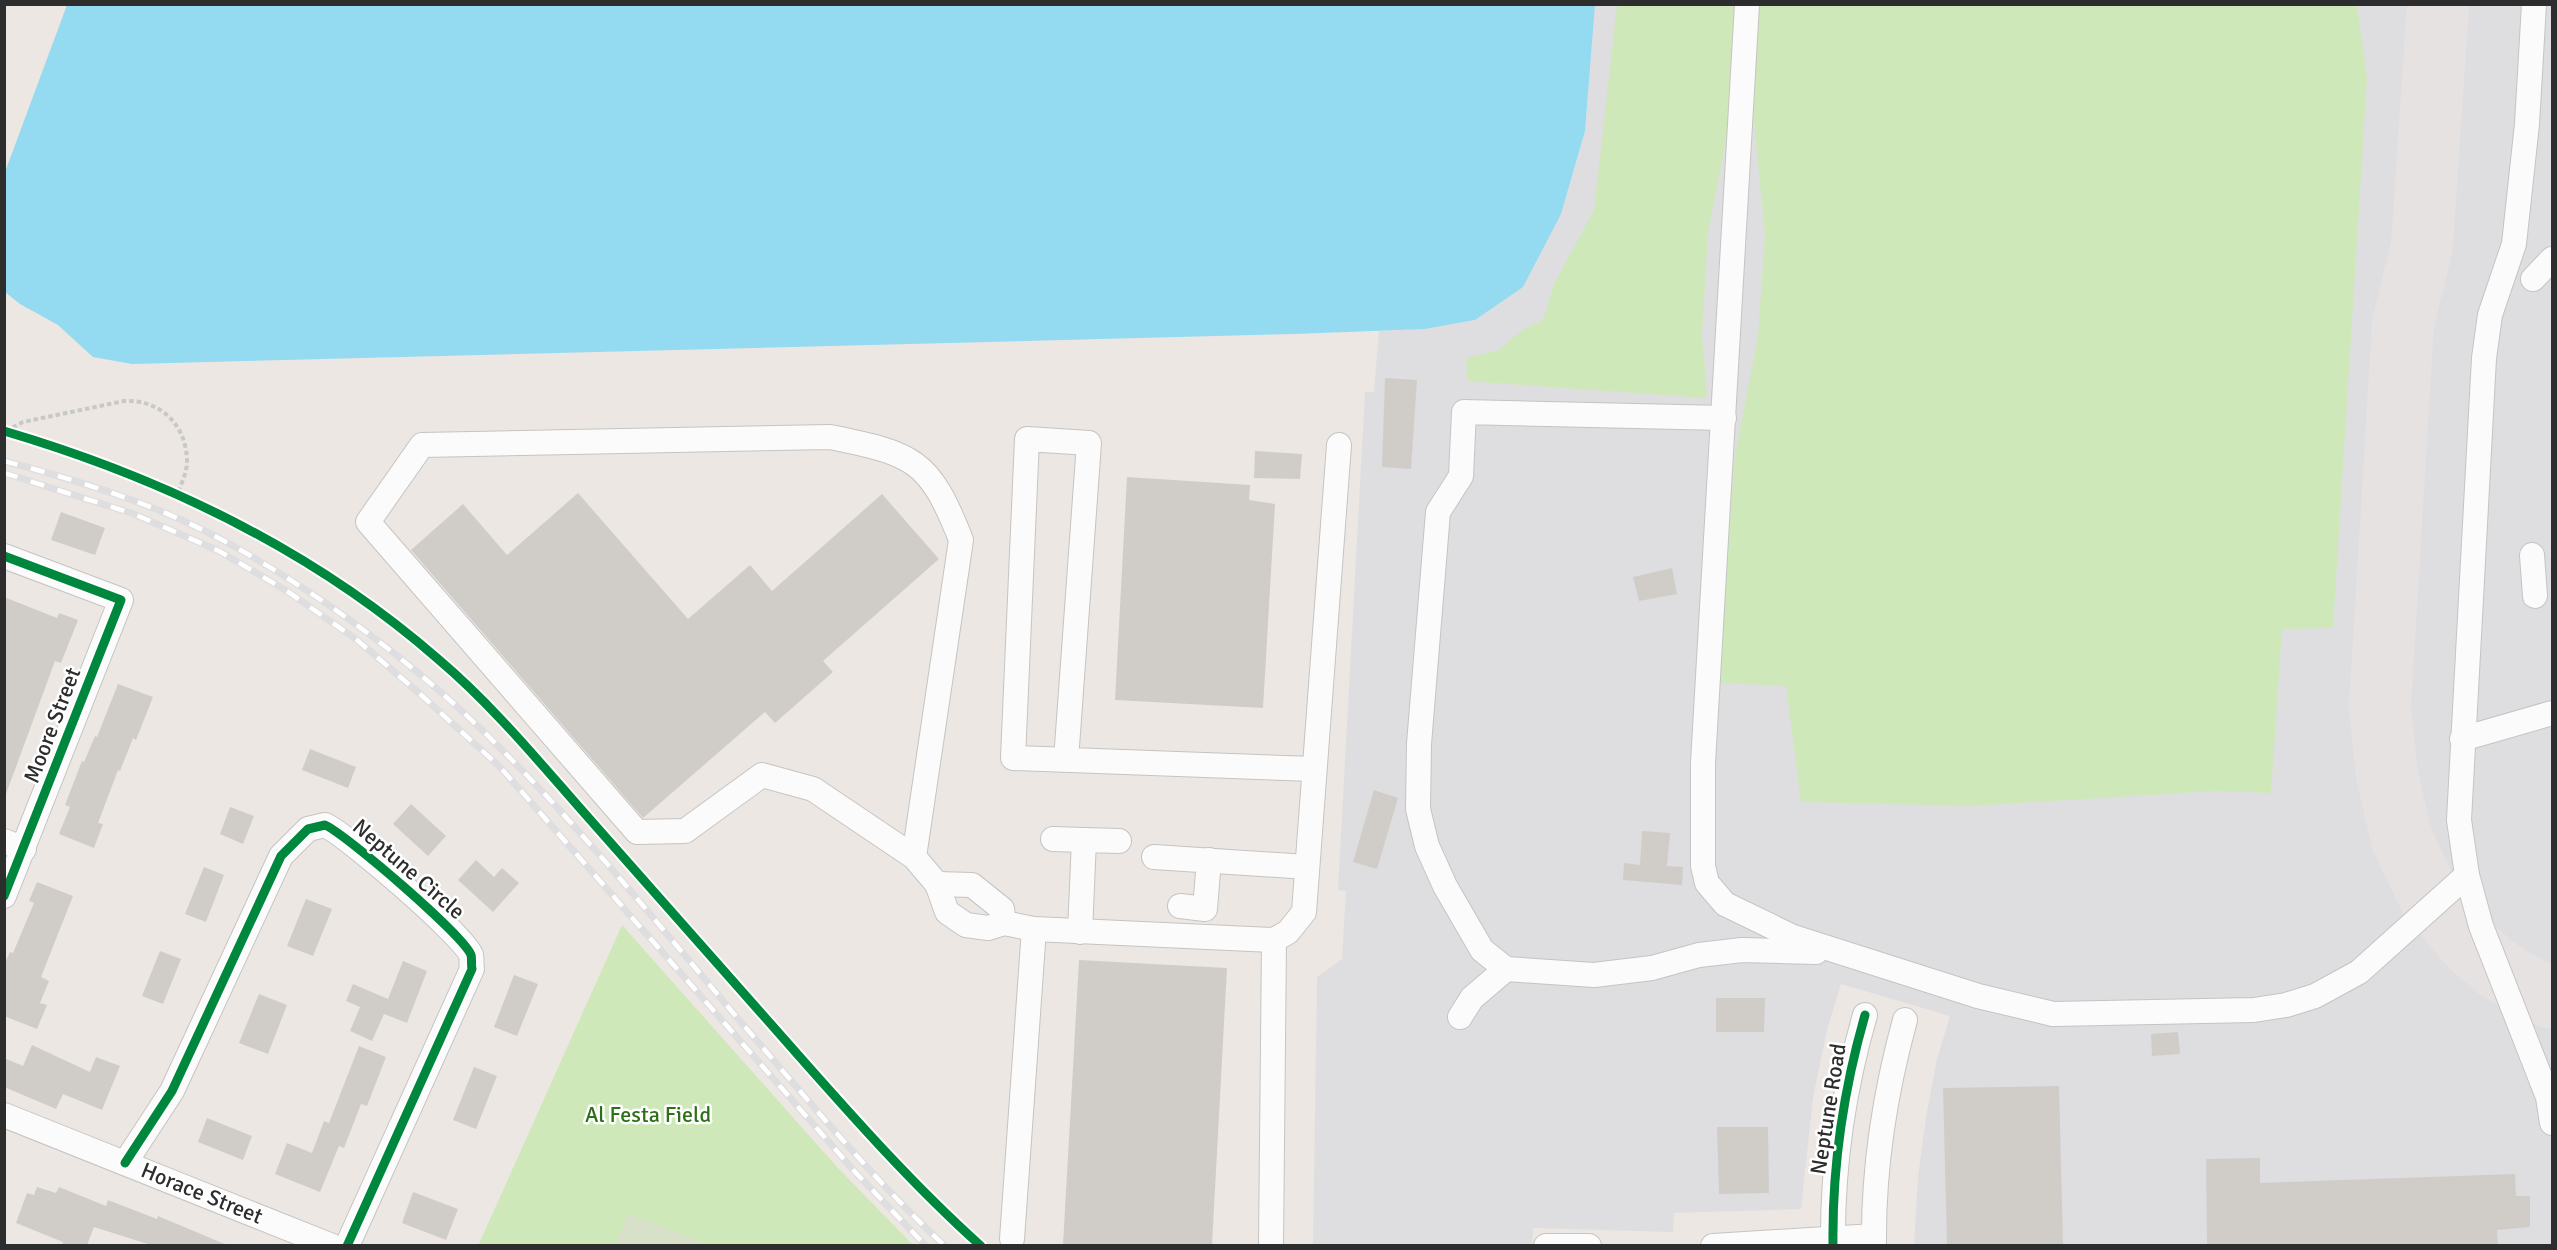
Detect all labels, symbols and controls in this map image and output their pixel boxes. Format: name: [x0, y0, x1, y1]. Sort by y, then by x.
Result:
street label: Moore Street: [18, 663, 86, 787]
street label: Neptune Circle: [347, 813, 471, 925]
street label: Neptune Road: [1804, 1042, 1852, 1176]
park label: Al Festa Field: [585, 1101, 711, 1128]
street label: Horace Street: [137, 1156, 267, 1230]

